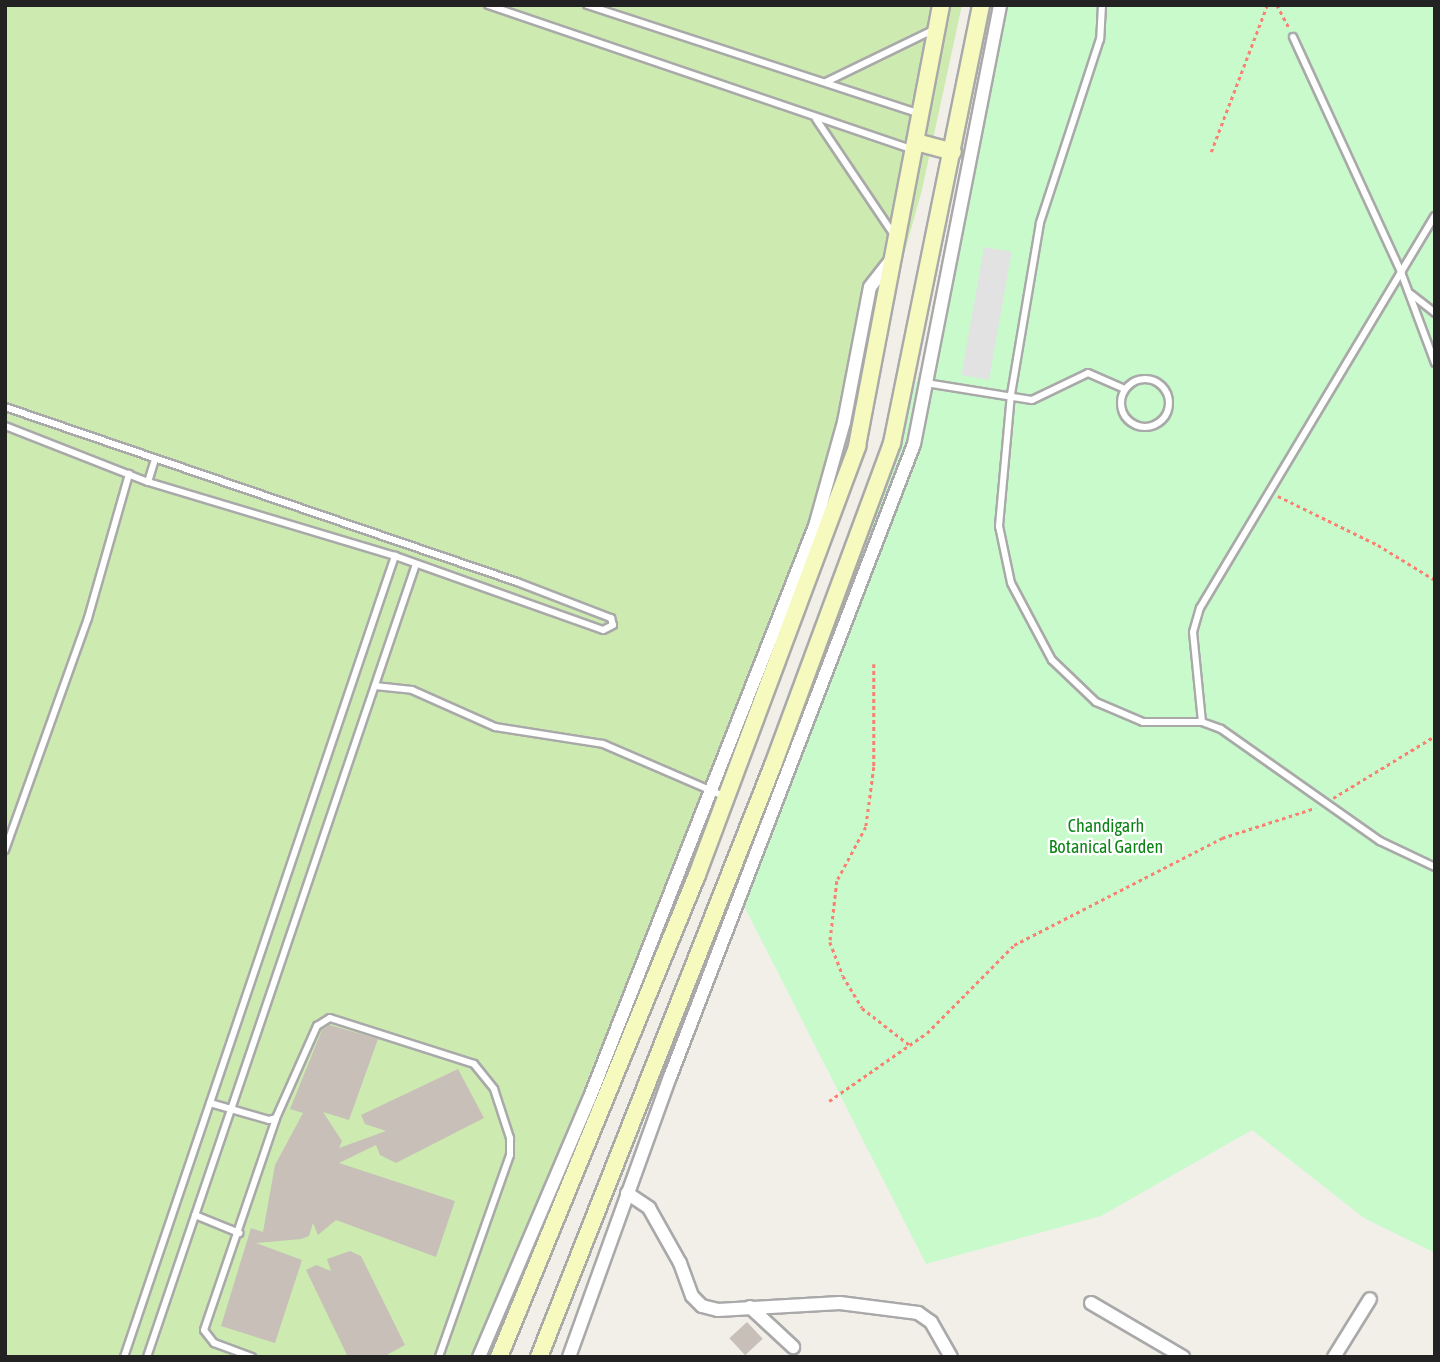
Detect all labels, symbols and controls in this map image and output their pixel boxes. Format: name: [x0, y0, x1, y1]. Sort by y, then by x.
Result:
park label: Chandigarh Botanical Garden: [1049, 816, 1163, 858]

